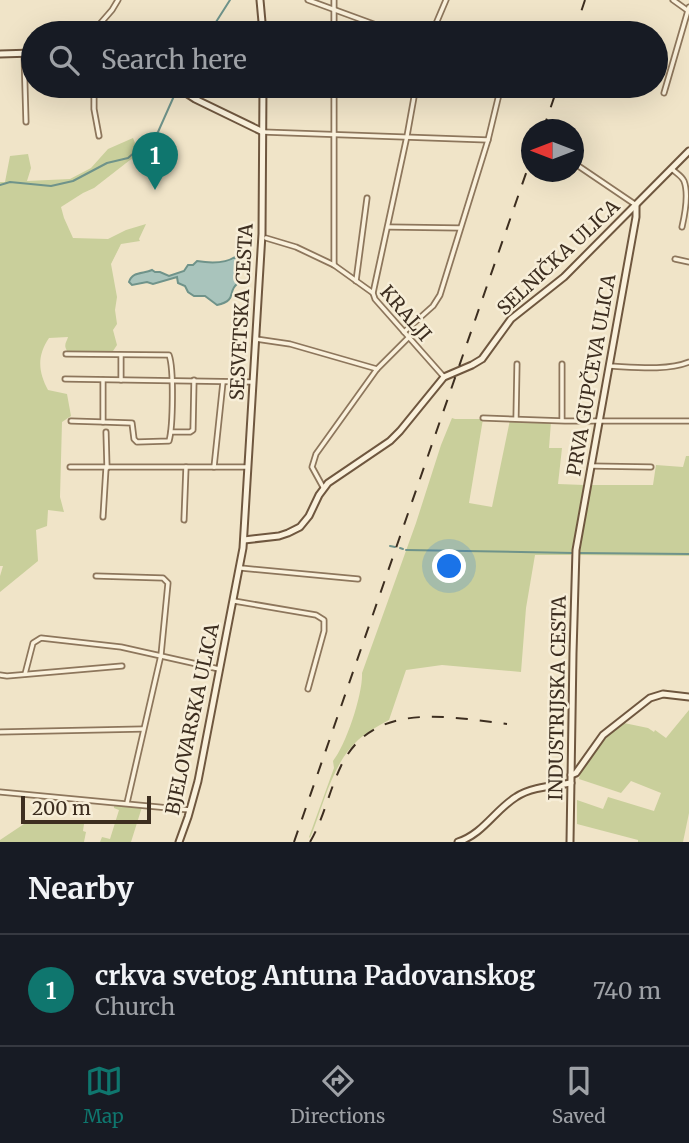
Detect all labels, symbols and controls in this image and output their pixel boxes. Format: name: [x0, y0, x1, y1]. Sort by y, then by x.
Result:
search box: [21, 21, 668, 98]
icon: search: [45, 41, 83, 79]
text: Search here: [101, 43, 247, 76]
north arrow: [521, 119, 584, 182]
pin: 1: [132, 132, 178, 190]
street label: SELNIČKA ULICA: [491, 193, 625, 320]
street label: SESVETSKA CESTA: [224, 222, 258, 401]
street label: PRVA GUPČEVA ULICA: [560, 271, 621, 478]
street label: KRALJI: [375, 280, 437, 346]
your location: [432, 549, 466, 583]
street label: INDUSTRIJSKA CESTA: [543, 595, 571, 801]
street label: BJELOVARSKA ULICA: [160, 620, 224, 817]
scale bar: [21, 793, 150, 825]
text: 200 m: [32, 796, 91, 820]
text: Nearby: [28, 869, 134, 907]
text: crkva svetog Antuna Padovanskog: [95, 959, 535, 992]
text: 1: [46, 976, 56, 1005]
text: 740 m: [593, 976, 661, 1005]
text: Church: [95, 992, 175, 1021]
tab: Map: [83, 1062, 124, 1128]
tab: Directions: [290, 1062, 385, 1128]
tab: Saved: [552, 1062, 606, 1128]

